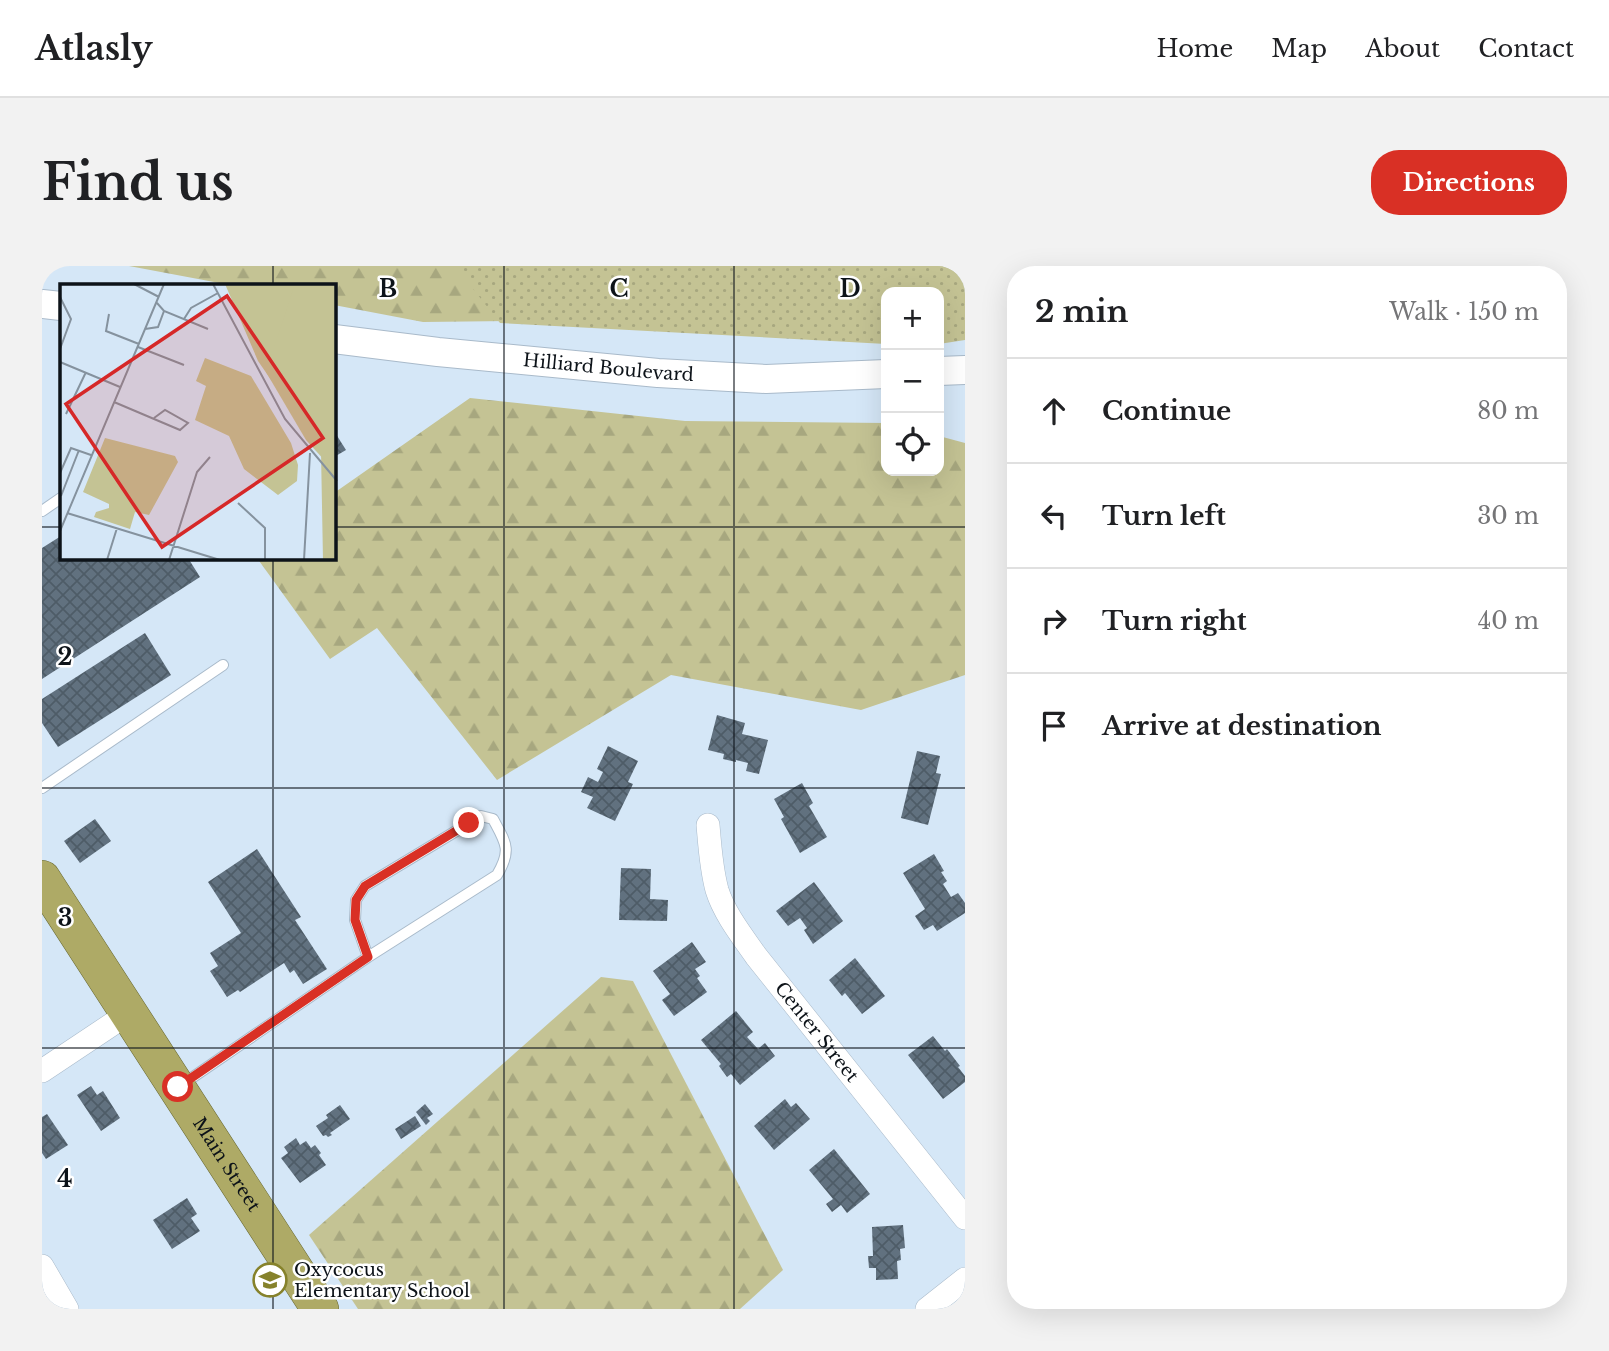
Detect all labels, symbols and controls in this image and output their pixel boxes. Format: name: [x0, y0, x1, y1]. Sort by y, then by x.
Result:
text: Atlasly: [35, 28, 153, 69]
text: Home: [1157, 34, 1233, 63]
text: Map: [1271, 34, 1327, 63]
text: About: [1365, 34, 1440, 63]
text: Contact: [1478, 34, 1574, 63]
button: Directions: [1371, 150, 1567, 215]
text: Find us: [42, 152, 234, 213]
text: B: [379, 275, 397, 303]
text: C: [610, 275, 628, 303]
text: D: [839, 275, 861, 303]
inset map: [60, 284, 336, 560]
map controls: [881, 287, 944, 476]
button: +: [881, 287, 944, 350]
text: 2 min: [1035, 293, 1128, 330]
text: Walk · 150 m: [1389, 298, 1539, 326]
street label: Hilliard Boulevard: [522, 349, 694, 386]
button: −: [881, 350, 944, 413]
icon: ahead: [1035, 392, 1073, 430]
text: Continue: [1102, 395, 1231, 427]
text: 80 m: [1477, 397, 1539, 425]
button: locate: [881, 413, 944, 476]
icon: left: [1035, 497, 1073, 535]
text: Turn left: [1102, 500, 1226, 532]
text: 30 m: [1477, 502, 1539, 530]
icon: right: [1035, 602, 1073, 640]
text: Turn right: [1102, 605, 1247, 637]
text: 40 m: [1478, 607, 1539, 635]
text: 2: [58, 643, 72, 671]
icon: arrive: [1035, 707, 1073, 745]
text: Arrive at destination: [1102, 710, 1382, 742]
route end: [453, 807, 484, 838]
text: 3: [58, 904, 72, 932]
street label: Center Street: [770, 978, 863, 1087]
route start: [162, 1071, 193, 1102]
street label: Main Street: [188, 1113, 265, 1216]
text: 4: [57, 1165, 73, 1193]
place label: Oxycocus Elementary School: [294, 1259, 470, 1302]
school or university icon: Oxycocus Elementary School: [251, 1261, 289, 1299]

